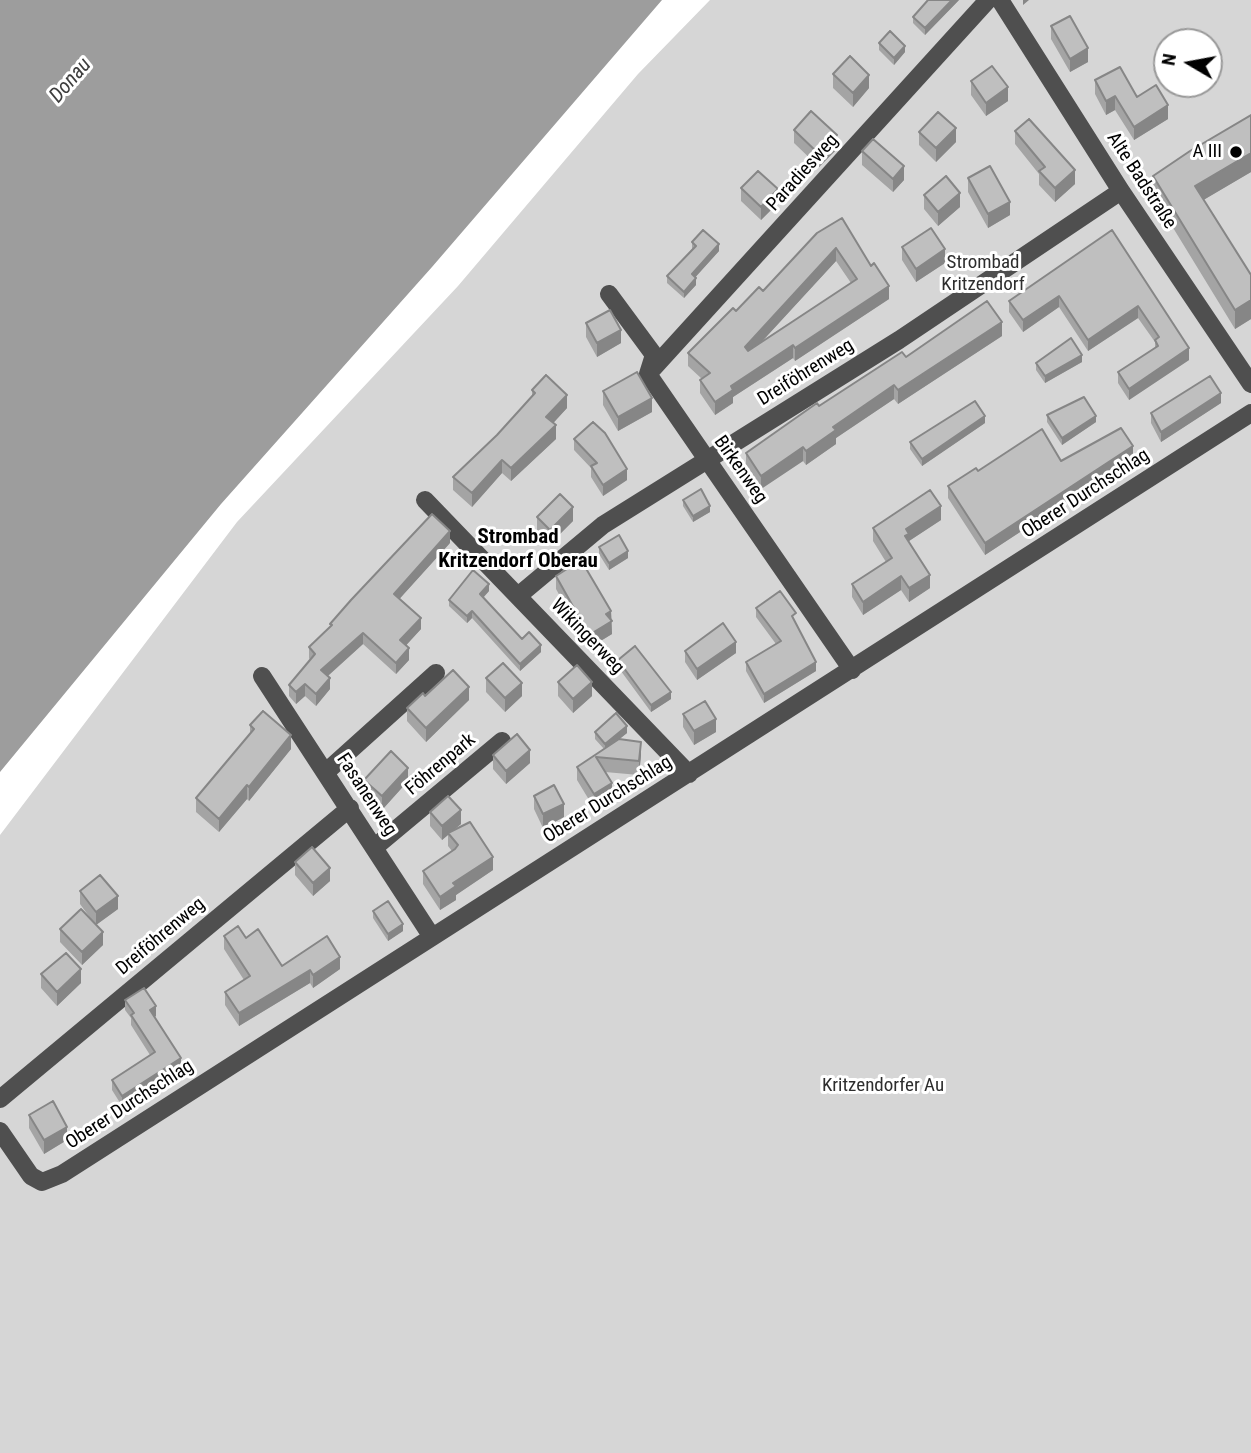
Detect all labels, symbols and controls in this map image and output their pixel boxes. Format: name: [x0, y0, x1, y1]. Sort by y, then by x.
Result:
north arrow: [1153, 28, 1223, 98]
text: N: [1156, 52, 1181, 67]
water label: Donau: [45, 53, 97, 109]
street label: Alte Badstraße: [1101, 128, 1181, 234]
street label: Paradiesweg: [762, 130, 844, 216]
place label: A III: [1192, 141, 1222, 163]
marker: A III: [1228, 144, 1244, 160]
park label: Strombad Kritzendorf: [941, 252, 1025, 296]
street label: Dreiföhrenweg: [754, 335, 858, 411]
street label: Birkenweg: [708, 432, 772, 508]
street label: Oberer Durchschlag: [1018, 444, 1154, 544]
district label: Strombad Kritzendorf Oberau: [438, 525, 598, 575]
street label: Wikingerweg: [546, 595, 628, 679]
street label: Föhrenpark: [401, 729, 481, 801]
street label: Fasanenweg: [331, 750, 401, 840]
street label: Oberer Durchschlag: [539, 751, 677, 849]
street label: Dreiföhrenweg: [112, 893, 210, 981]
street label: Oberer Durchschlag: [62, 1055, 198, 1155]
park label: Kritzendorfer Au: [822, 1075, 944, 1097]

